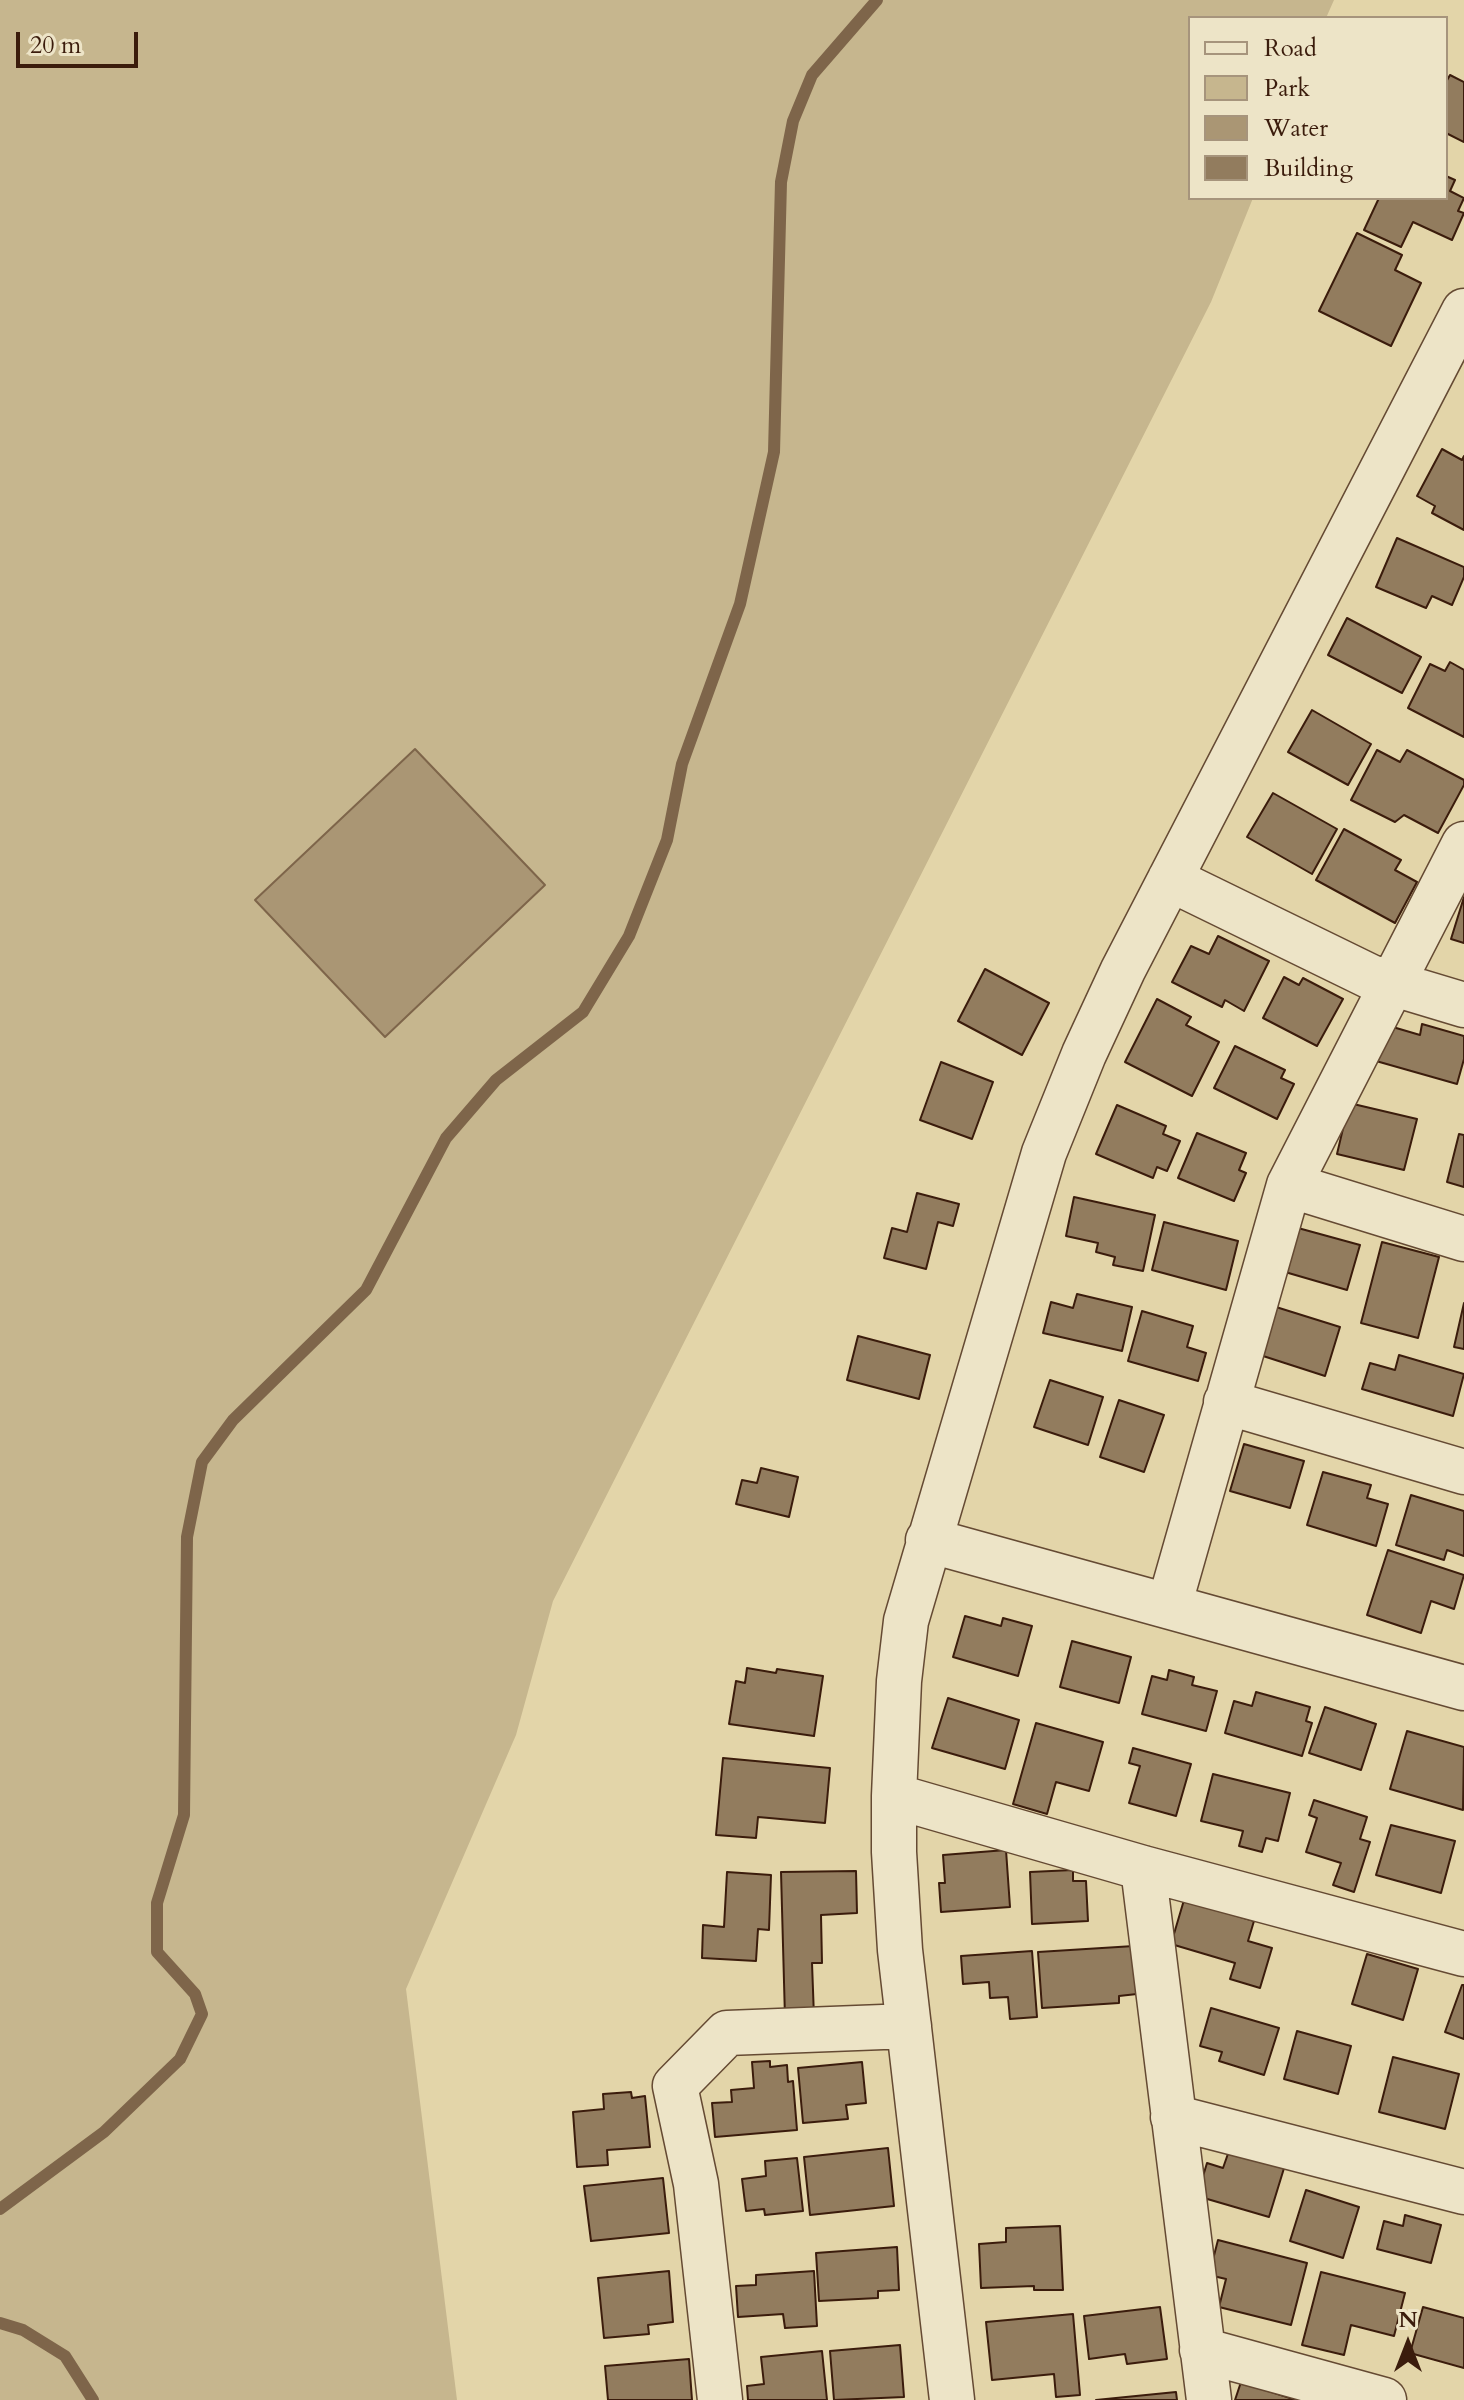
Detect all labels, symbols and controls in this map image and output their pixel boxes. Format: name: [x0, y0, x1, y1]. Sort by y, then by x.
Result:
scale bar: [20, 16, 142, 66]
legend: [1188, 16, 1448, 200]
text: 20 m: [30, 29, 81, 62]
text: Road: [1264, 32, 1317, 65]
text: Park: [1264, 72, 1310, 105]
text: Water: [1264, 112, 1328, 145]
text: Building: [1264, 152, 1353, 185]
north arrow: [1368, 2304, 1448, 2384]
text: N: [1398, 2305, 1418, 2335]

